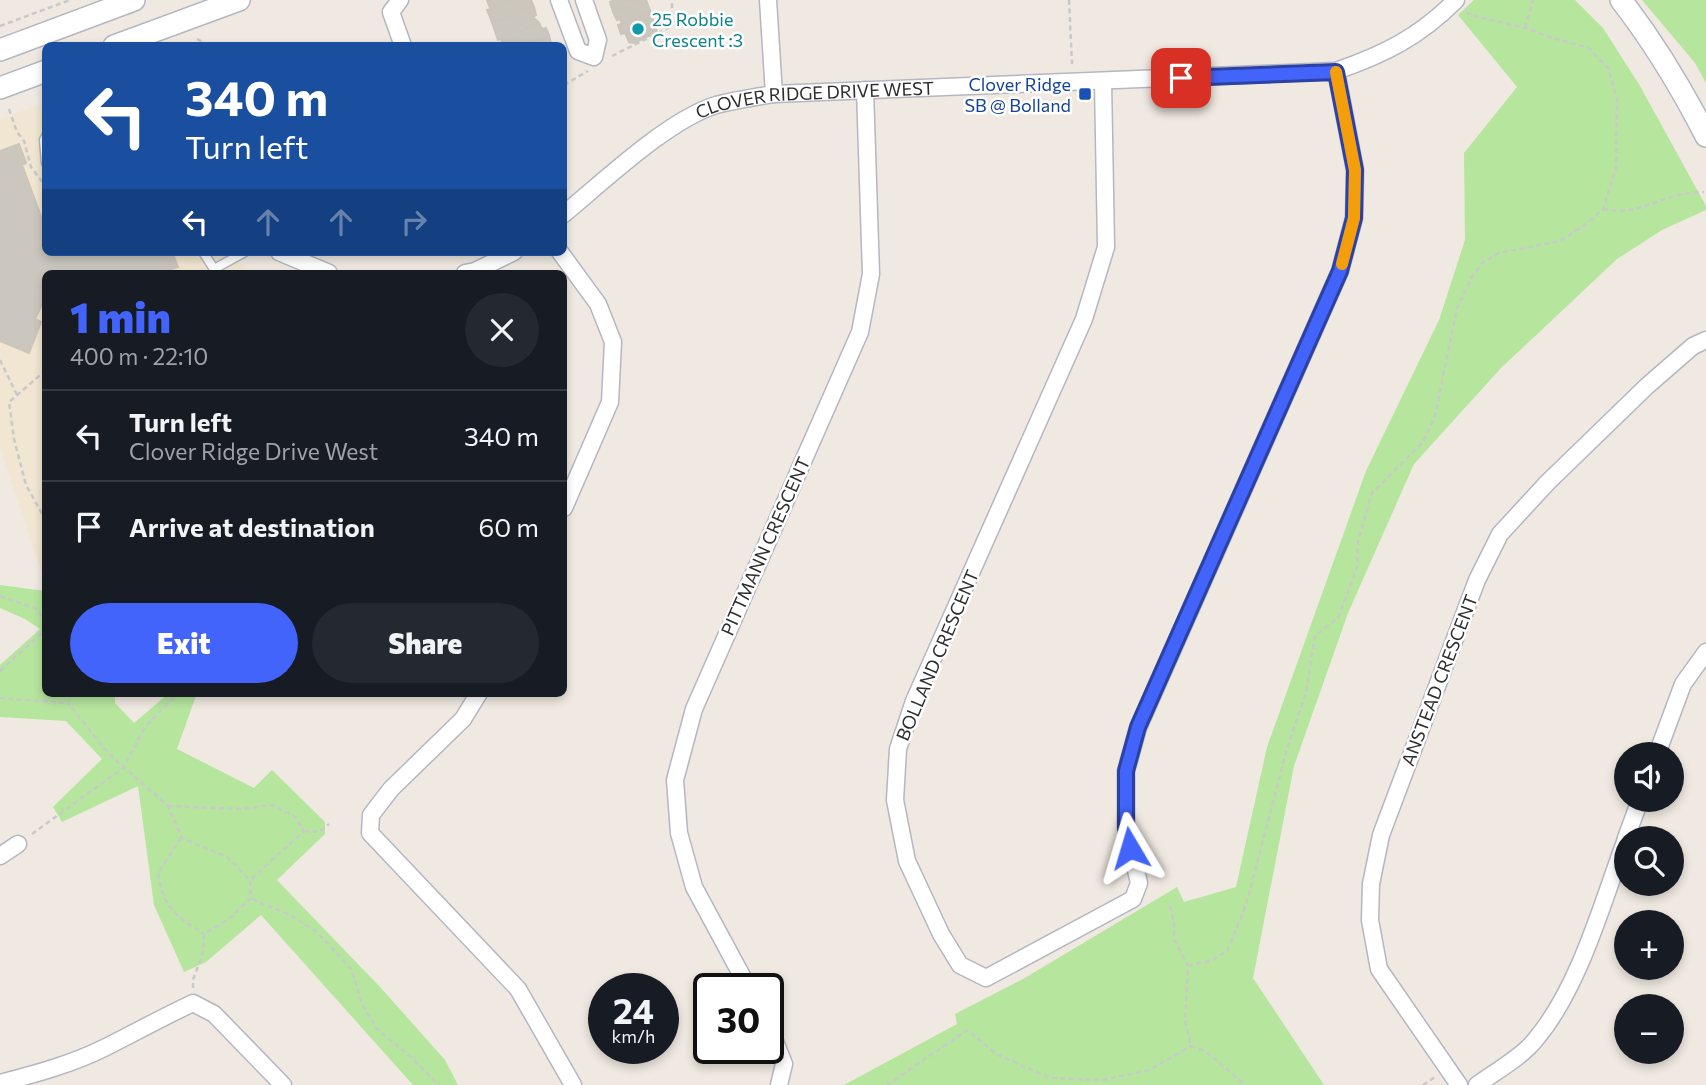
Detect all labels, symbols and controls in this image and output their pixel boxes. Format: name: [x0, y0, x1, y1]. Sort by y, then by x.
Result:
place label: 25 Robbie Crescent :3: [652, 8, 743, 51]
marker: 25 Robbie Crescent :3: [630, 21, 646, 37]
pin: [1151, 48, 1211, 108]
icon: arrive: [1162, 59, 1200, 97]
text: 340 m: [185, 66, 328, 126]
icon: left: [70, 70, 161, 161]
place label: Clover Ridge SB @ Bolland: [964, 73, 1071, 116]
street label: CLOVER RIDGE DRIVE WEST: [692, 76, 935, 123]
marker: Clover Ridge SB @ Bolland: [1077, 86, 1093, 102]
text: Turn left: [185, 126, 309, 166]
icon: left: [176, 203, 214, 241]
icon: ahead: [249, 203, 287, 241]
icon: ahead: [322, 203, 360, 241]
icon: right: [395, 203, 433, 241]
text: 1 min: [70, 290, 171, 342]
button: close: [465, 293, 539, 367]
text: 400 m · 22:10: [70, 342, 208, 370]
text: Turn left: [129, 406, 232, 437]
icon: left: [70, 417, 108, 455]
text: 340 m: [464, 420, 539, 451]
text: Clover Ridge Drive West: [129, 437, 378, 465]
street label: PITTMANN CRESCENT: [716, 453, 814, 639]
icon: arrive: [70, 508, 108, 546]
text: Arrive at destination: [129, 511, 375, 542]
text: 60 m: [479, 511, 539, 542]
street label: BOLLAND CRESCENT: [891, 566, 983, 744]
street label: ANSTEAD CRESCENT: [1396, 591, 1482, 769]
button: Exit: [70, 603, 298, 683]
button: Share: [312, 603, 539, 683]
map controls: [1614, 742, 1684, 1064]
button: sound: [1614, 742, 1684, 812]
position arrow: [1093, 811, 1167, 885]
button: search: [1614, 826, 1684, 896]
button: +: [1614, 910, 1684, 980]
speed limit sign: 30: [693, 973, 784, 1064]
text: 24: [613, 988, 654, 1031]
button: −: [1614, 994, 1684, 1064]
text: km/h: [612, 1025, 655, 1047]

